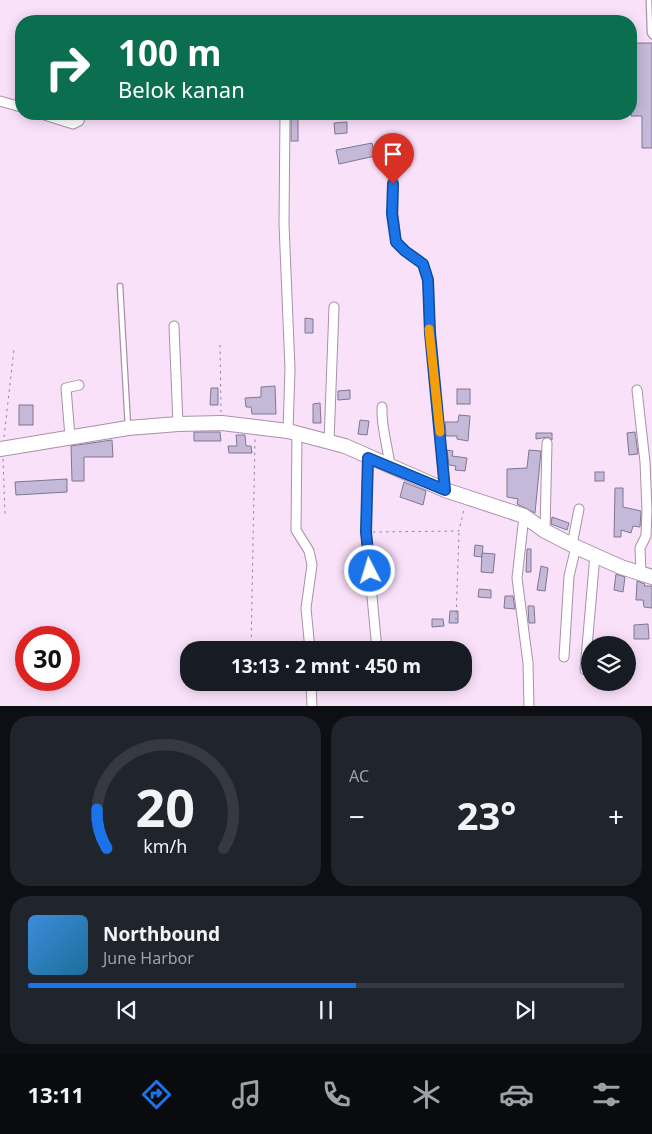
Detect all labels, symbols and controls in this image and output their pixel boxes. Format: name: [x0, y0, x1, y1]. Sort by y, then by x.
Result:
text: 100 m: [118, 29, 221, 76]
icon: right: [35, 35, 100, 100]
text: Belok kanan: [118, 74, 245, 104]
pin: [372, 133, 414, 184]
icon: arrive: [379, 140, 407, 168]
position arrow: [343, 544, 395, 596]
speed limit sign: 30: [15, 626, 80, 691]
map controls: [581, 636, 636, 691]
button: layers: [581, 636, 636, 691]
text: 13:13 · 2 mnt · 450 m: [231, 653, 421, 679]
text: AC: [349, 765, 369, 787]
text: 20: [136, 771, 195, 842]
text: 23°: [457, 789, 516, 841]
text: −: [349, 797, 365, 835]
text: +: [608, 797, 624, 835]
text: km/h: [144, 834, 187, 858]
text: Northbound: [103, 921, 220, 947]
text: June Harbor: [103, 947, 194, 969]
icon: previous: [113, 996, 141, 1024]
icon: pause: [312, 996, 340, 1024]
icon: next: [511, 996, 539, 1024]
icon: directions: [139, 1077, 174, 1112]
icon: music: [229, 1077, 264, 1112]
icon: phone: [319, 1077, 354, 1112]
icon: climate: [409, 1077, 444, 1112]
icon: car: [499, 1077, 534, 1112]
icon: filters: [589, 1077, 624, 1112]
text: 13:11: [28, 1079, 84, 1109]

